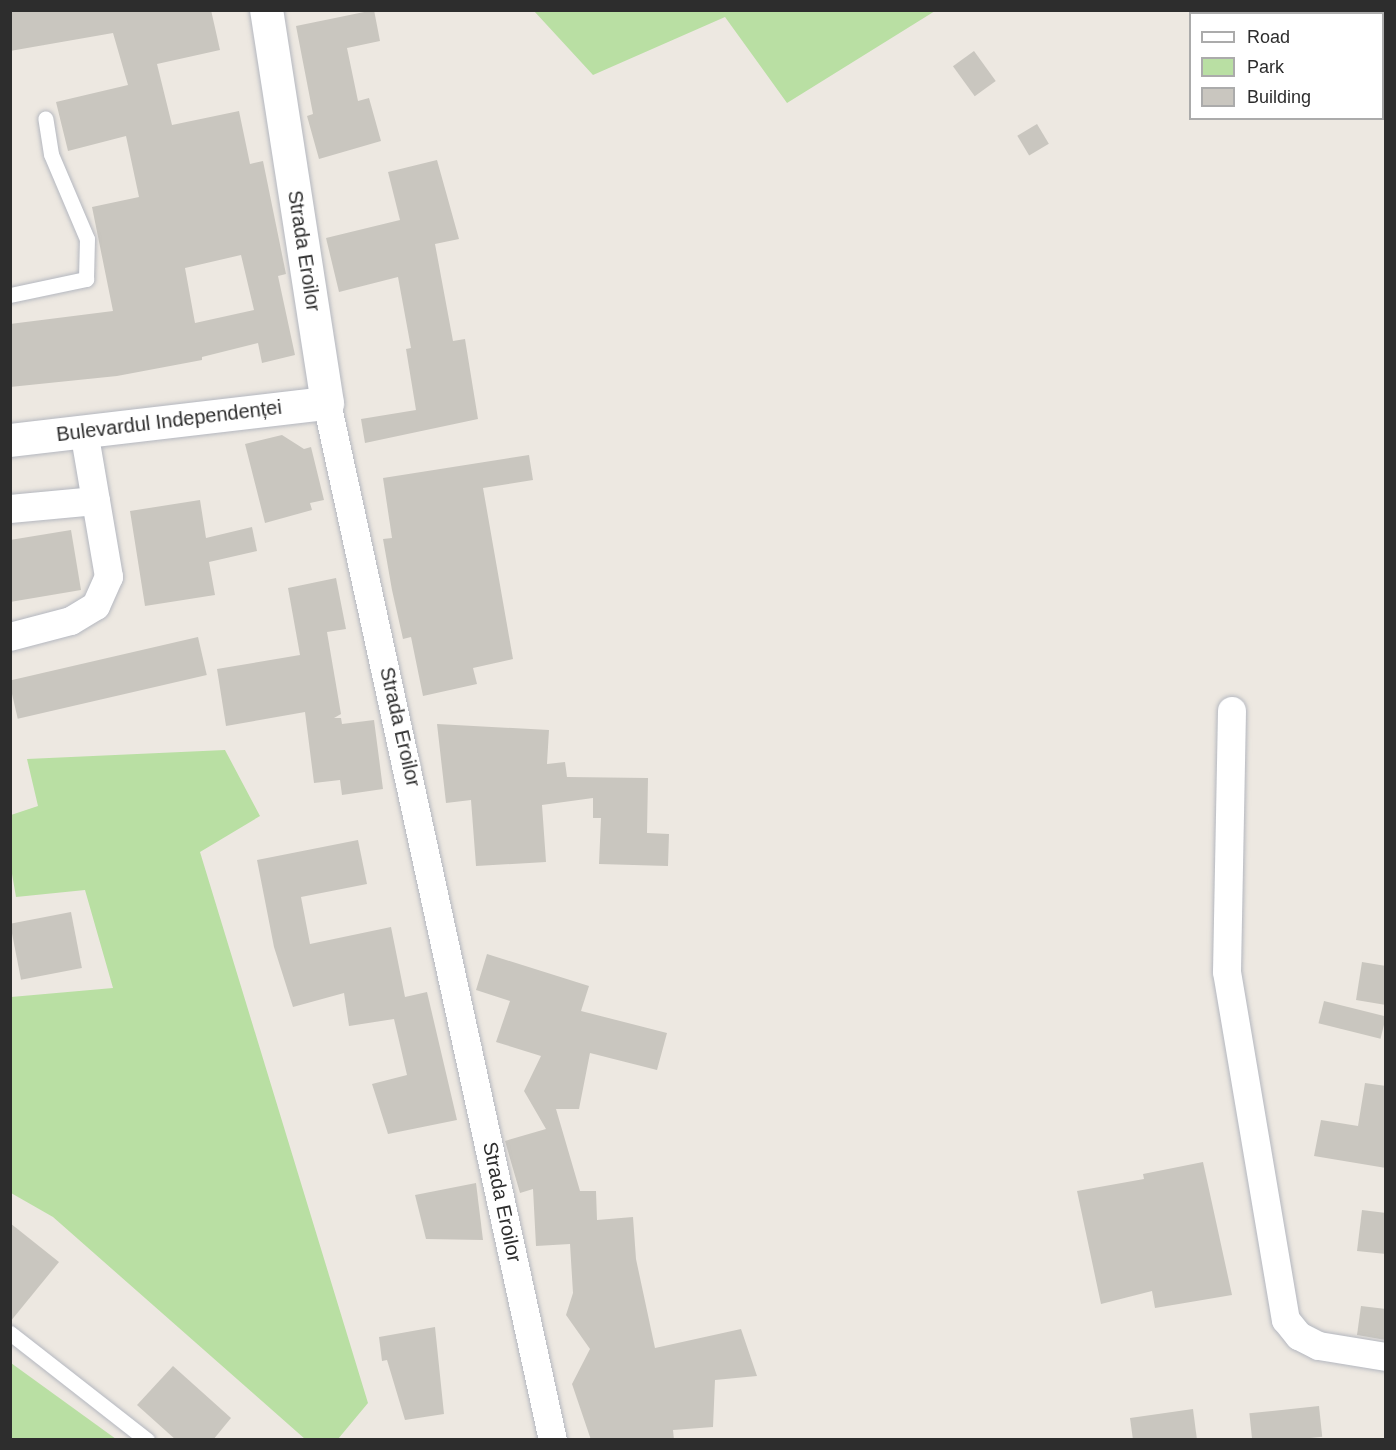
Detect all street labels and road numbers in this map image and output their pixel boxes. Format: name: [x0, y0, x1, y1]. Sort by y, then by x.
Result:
street label: Strada Eroilor: [283, 189, 325, 313]
street label: Bulevardul Independenței: [55, 395, 283, 447]
street label: Strada Eroilor: [375, 665, 425, 789]
street label: Strada Eroilor: [478, 1140, 526, 1264]

